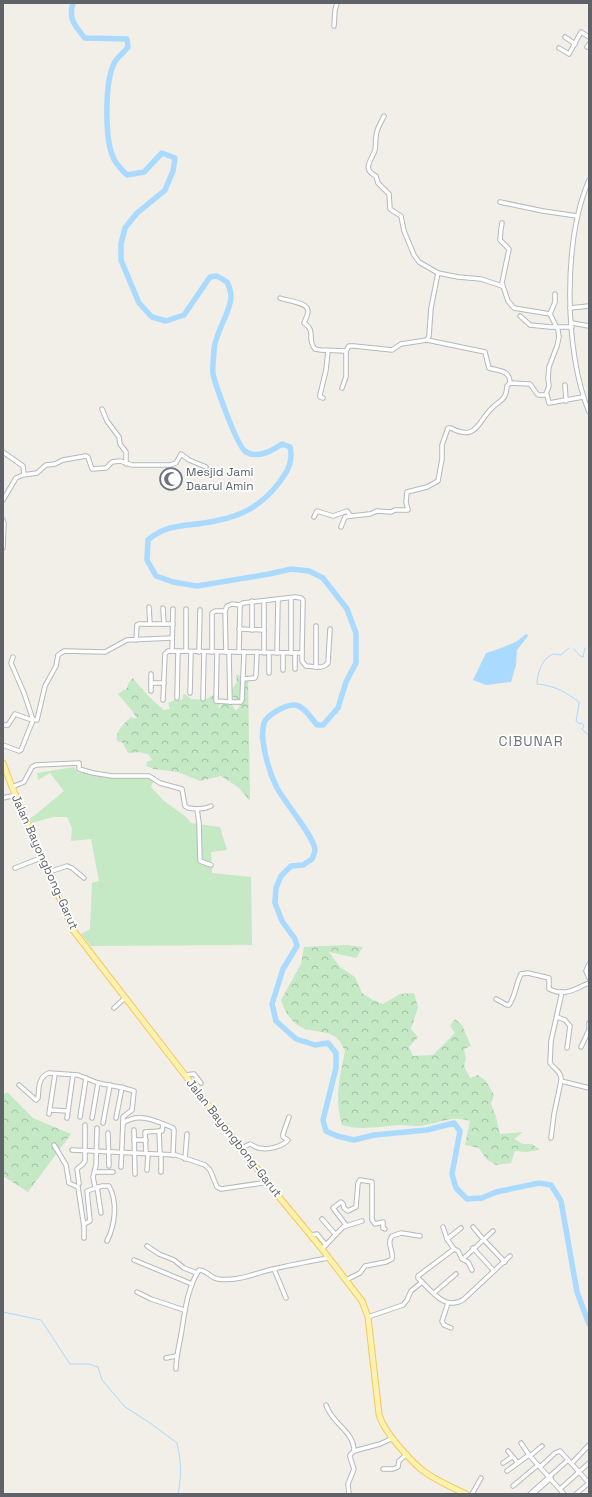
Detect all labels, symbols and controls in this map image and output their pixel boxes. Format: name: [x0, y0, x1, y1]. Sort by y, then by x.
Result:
place label: Mesjid Jami Daarul Amin: [186, 464, 254, 494]
mosque icon: Mesjid Jami Daarul Amin: [158, 466, 184, 492]
district label: CIBUNAR: [499, 732, 563, 750]
street label: Jalan Bayongbong-Garut: [8, 792, 82, 932]
street label: Jalan Bayongbong-Garut: [183, 1075, 285, 1201]

